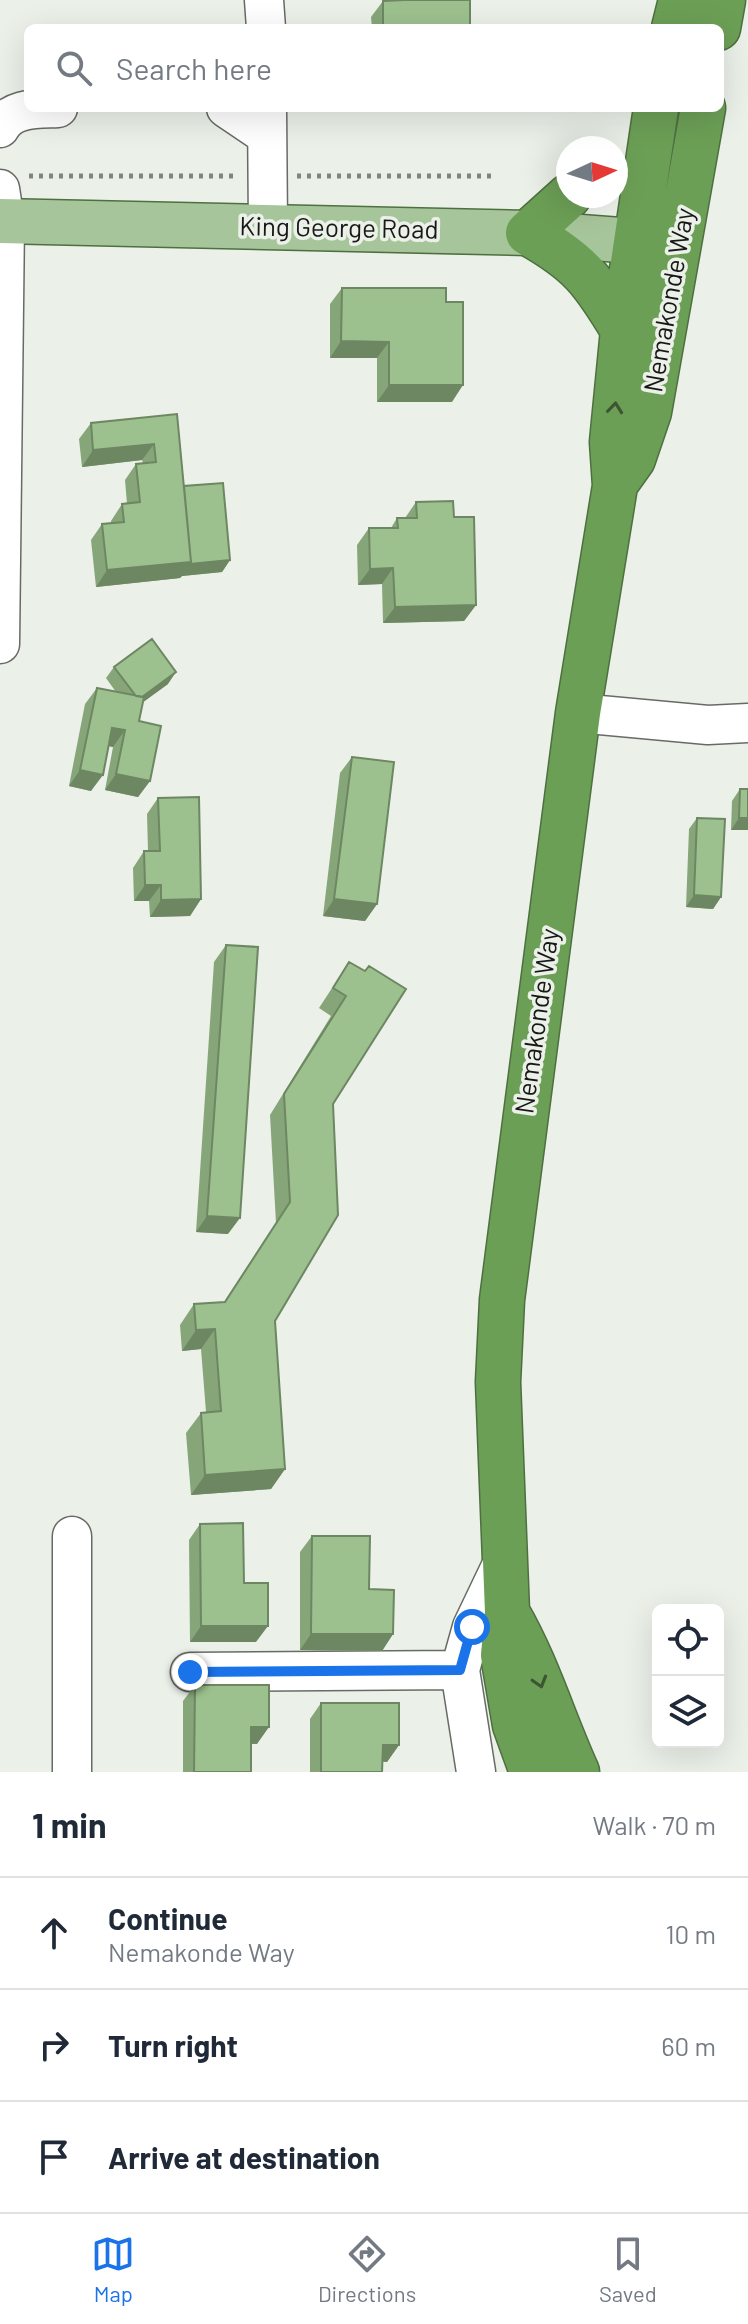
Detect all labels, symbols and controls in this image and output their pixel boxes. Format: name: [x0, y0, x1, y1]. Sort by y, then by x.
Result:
search box: [24, 24, 724, 112]
icon: search: [52, 46, 96, 90]
text: Search here: [116, 50, 272, 86]
north arrow: [556, 136, 628, 208]
street label: Nemakonde Way: [636, 205, 699, 394]
street label: King George Road: [239, 209, 439, 244]
one-way arrow: [607, 401, 624, 414]
street label: Nemakonde Way: [507, 926, 564, 1115]
map controls: [652, 1604, 724, 1748]
button: locate: [652, 1604, 724, 1676]
route start: [454, 1609, 490, 1645]
route end: [172, 1654, 208, 1690]
one-way arrow: [531, 1674, 547, 1688]
button: layers: [652, 1676, 724, 1748]
text: 1 min: [32, 1804, 107, 1845]
text: Walk · 70 m: [593, 1809, 716, 1840]
text: Continue: [108, 1900, 228, 1936]
icon: ahead: [32, 1911, 76, 1955]
text: 10 m: [666, 1918, 716, 1949]
text: Nemakonde Way: [108, 1936, 295, 1967]
icon: right: [32, 2023, 76, 2067]
text: Turn right: [108, 2027, 238, 2063]
text: 60 m: [661, 2030, 716, 2061]
icon: arrive: [32, 2135, 76, 2179]
text: Arrive at destination: [108, 2139, 380, 2175]
tab: Map: [91, 2232, 135, 2306]
tab: Directions: [318, 2232, 416, 2306]
tab: Saved: [599, 2232, 657, 2306]

